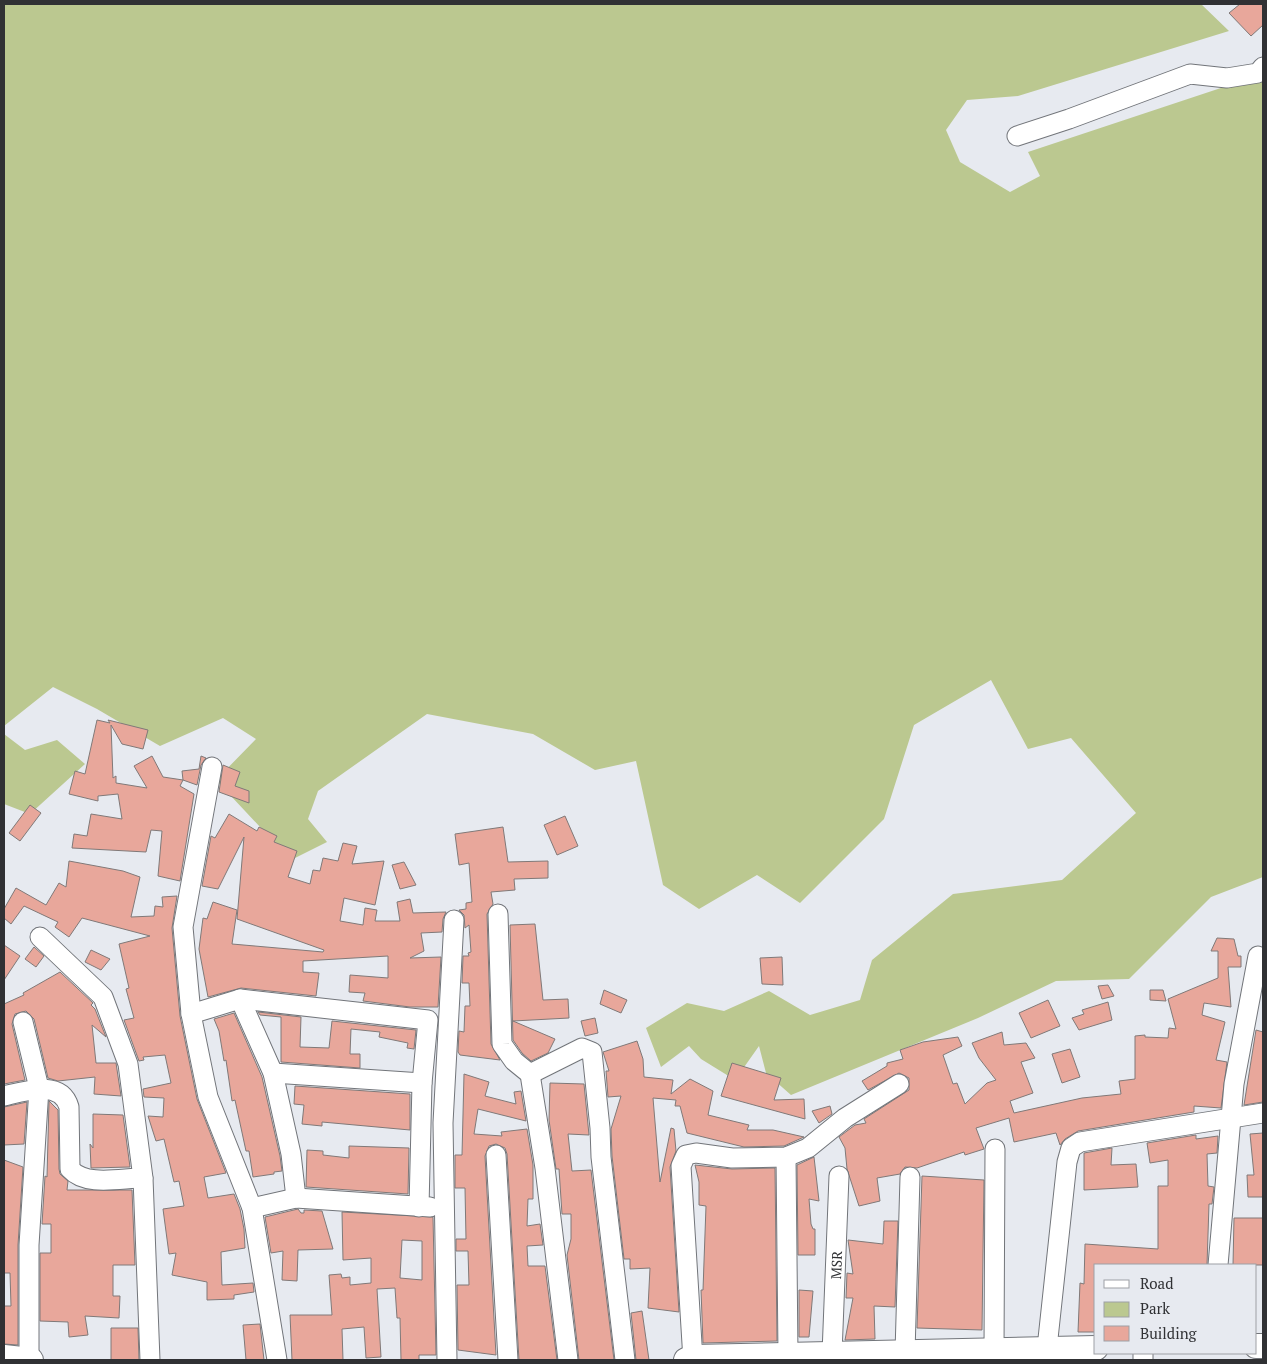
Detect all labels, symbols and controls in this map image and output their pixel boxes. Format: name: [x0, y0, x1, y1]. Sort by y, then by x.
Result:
street label: MSR: [825, 1250, 846, 1280]
legend: [1094, 1264, 1257, 1354]
text: Road: [1140, 1273, 1173, 1293]
text: Park: [1140, 1298, 1170, 1318]
text: Building: [1140, 1323, 1198, 1343]

